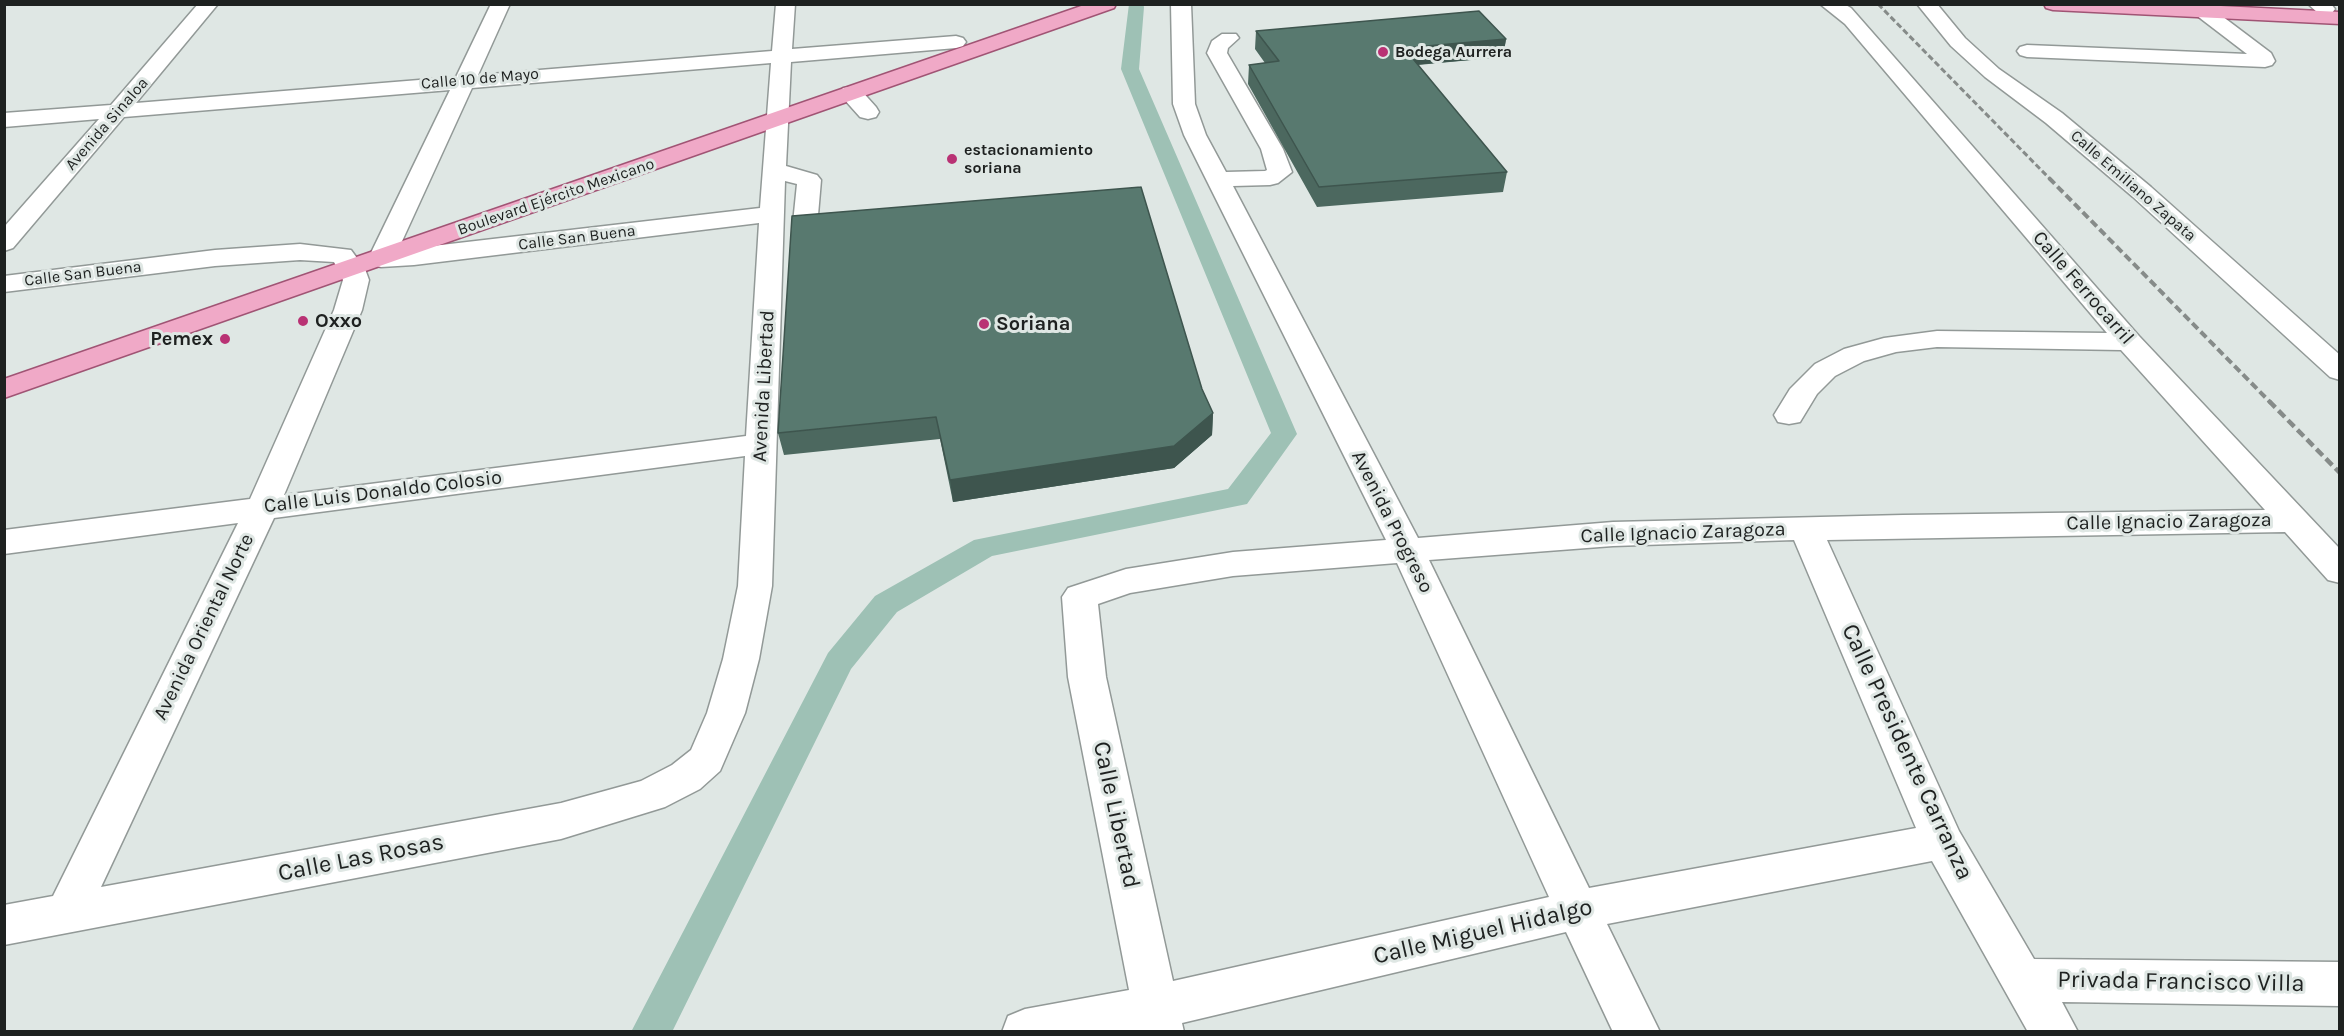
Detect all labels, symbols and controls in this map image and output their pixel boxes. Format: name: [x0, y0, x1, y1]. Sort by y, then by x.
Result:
place label: Bodega Aurrera: [1395, 42, 1512, 62]
marker: Bodega Aurrera: [1376, 45, 1390, 59]
street label: Calle 10 de Mayo: [420, 64, 540, 94]
street label: Avenida Sinaloa: [62, 74, 152, 174]
street label: Calle Emiliano Zapata: [2066, 126, 2200, 246]
place label: estacionamiento soriana: [964, 140, 1093, 178]
marker: estacionamiento soriana: [945, 152, 959, 166]
street label: Boulevard Ejército Mexicano: [455, 154, 657, 240]
street label: Calle San Buena: [517, 221, 637, 255]
street label: Calle Ferrocarril: [2027, 226, 2139, 350]
street label: Calle San Buena: [23, 257, 143, 291]
place label: Oxxo: [315, 309, 362, 333]
street label: Avenida Libertad: [748, 309, 780, 463]
place label: Soriana: [996, 312, 1070, 336]
marker: Oxxo: [296, 314, 310, 328]
marker: Soriana: [977, 317, 991, 331]
place label: Pemex: [150, 327, 213, 351]
marker: Pemex: [218, 332, 232, 346]
street label: Avenida Progreso: [1346, 447, 1438, 597]
street label: Calle Luis Donaldo Colosio: [263, 465, 503, 519]
street label: Calle Ignacio Zaragoza: [2066, 508, 2272, 536]
street label: Calle Ignacio Zaragoza: [1580, 517, 1786, 549]
street label: Avenida Oriental Norte: [149, 530, 259, 724]
street label: Calle Presidente Carranza: [1835, 619, 1979, 885]
street label: Calle Libertad: [1086, 739, 1146, 891]
street label: Calle Las Rosas: [276, 828, 446, 888]
street label: Calle Miguel Hidalgo: [1371, 893, 1595, 971]
street label: Privada Francisco Villa: [2057, 965, 2305, 999]

